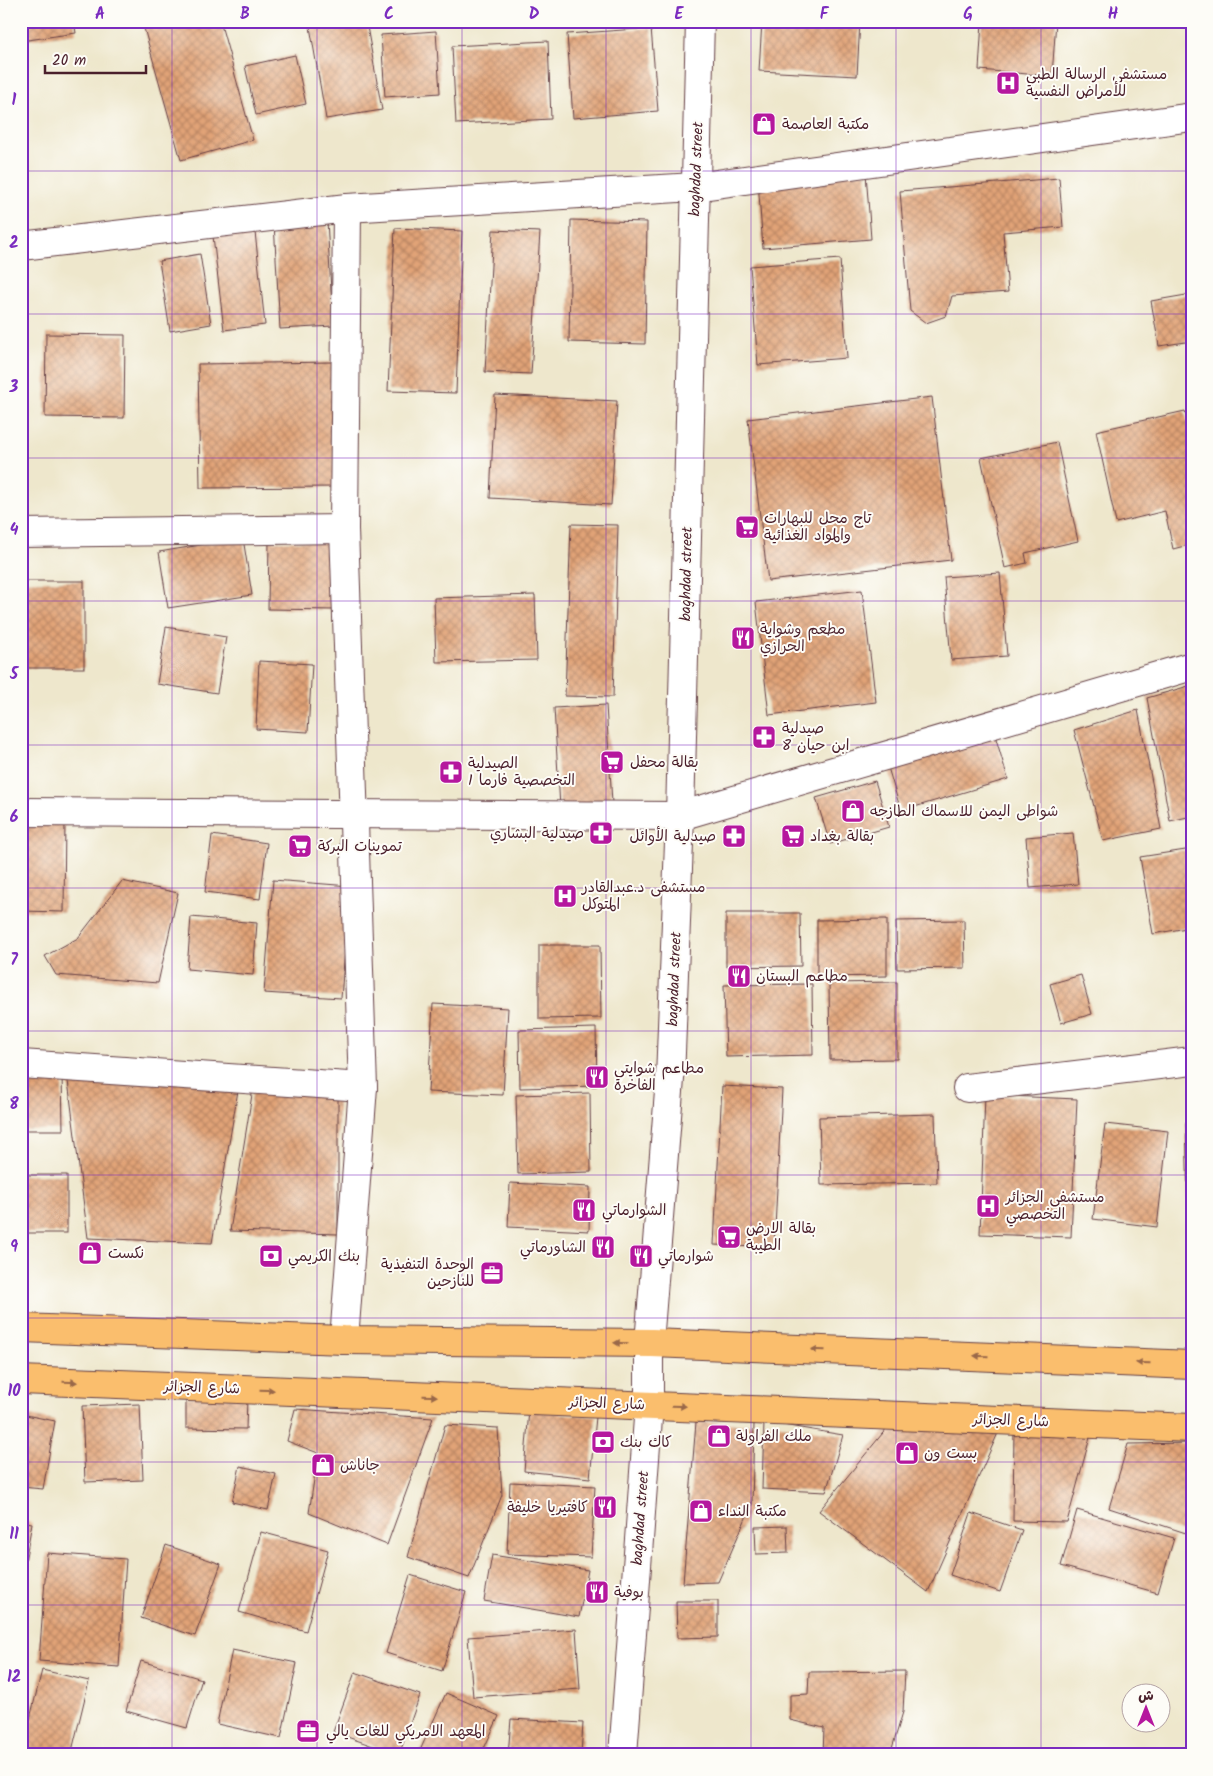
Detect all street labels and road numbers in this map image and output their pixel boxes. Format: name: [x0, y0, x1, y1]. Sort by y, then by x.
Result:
street label: baghdad street: [683, 121, 711, 217]
street label: baghdad street: [674, 526, 700, 622]
street label: baghdad street: [661, 931, 689, 1027]
street label: شارع الجزائر: [162, 1375, 240, 1401]
street label: شارع الجزائر: [567, 1391, 645, 1417]
street label: شارع الجزائر: [971, 1408, 1049, 1434]
street label: baghdad street: [626, 1470, 656, 1566]

